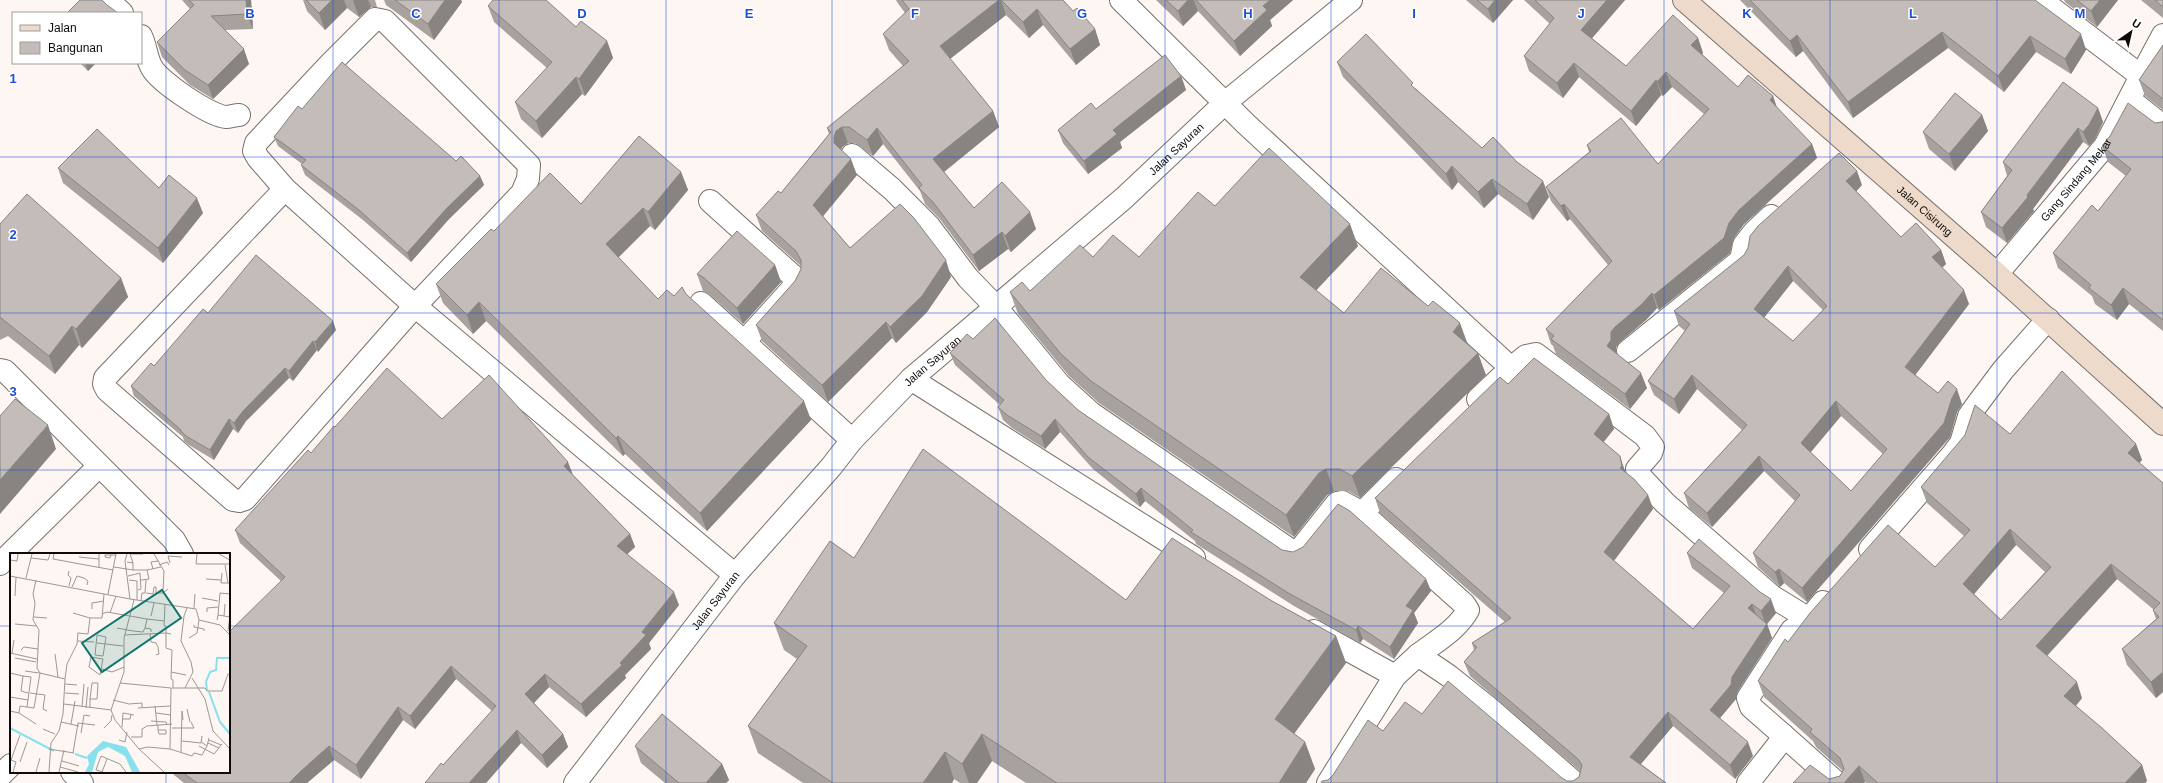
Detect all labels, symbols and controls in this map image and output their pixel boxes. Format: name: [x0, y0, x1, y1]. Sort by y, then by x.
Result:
text: B: [245, 6, 255, 21]
text: C: [411, 6, 421, 21]
text: D: [577, 6, 587, 21]
text: E: [745, 6, 754, 21]
text: F: [911, 6, 919, 21]
text: G: [1077, 6, 1087, 21]
text: H: [1243, 6, 1253, 21]
text: I: [1412, 6, 1416, 21]
text: J: [1577, 6, 1585, 21]
text: K: [1742, 6, 1752, 21]
text: L: [1909, 6, 1917, 21]
text: M: [2075, 6, 2085, 21]
legend: [12, 12, 142, 64]
north arrow: [2111, 12, 2151, 52]
text: U: [2130, 17, 2143, 31]
text: Jalan: [48, 21, 77, 35]
text: Bangunan: [48, 41, 103, 55]
text: 1: [9, 71, 17, 86]
street label: Jalan Sayuran: [1146, 121, 1206, 177]
street label: Gang Sindang Mekar: [2038, 136, 2114, 224]
street label: Jalan Cisirung: [1895, 183, 1955, 238]
text: 2: [9, 227, 17, 242]
street label: Jalan Sayuran: [902, 333, 963, 388]
text: 3: [9, 384, 17, 399]
inset map: [10, 553, 230, 773]
street label: Jalan Sayuran: [689, 569, 741, 632]

